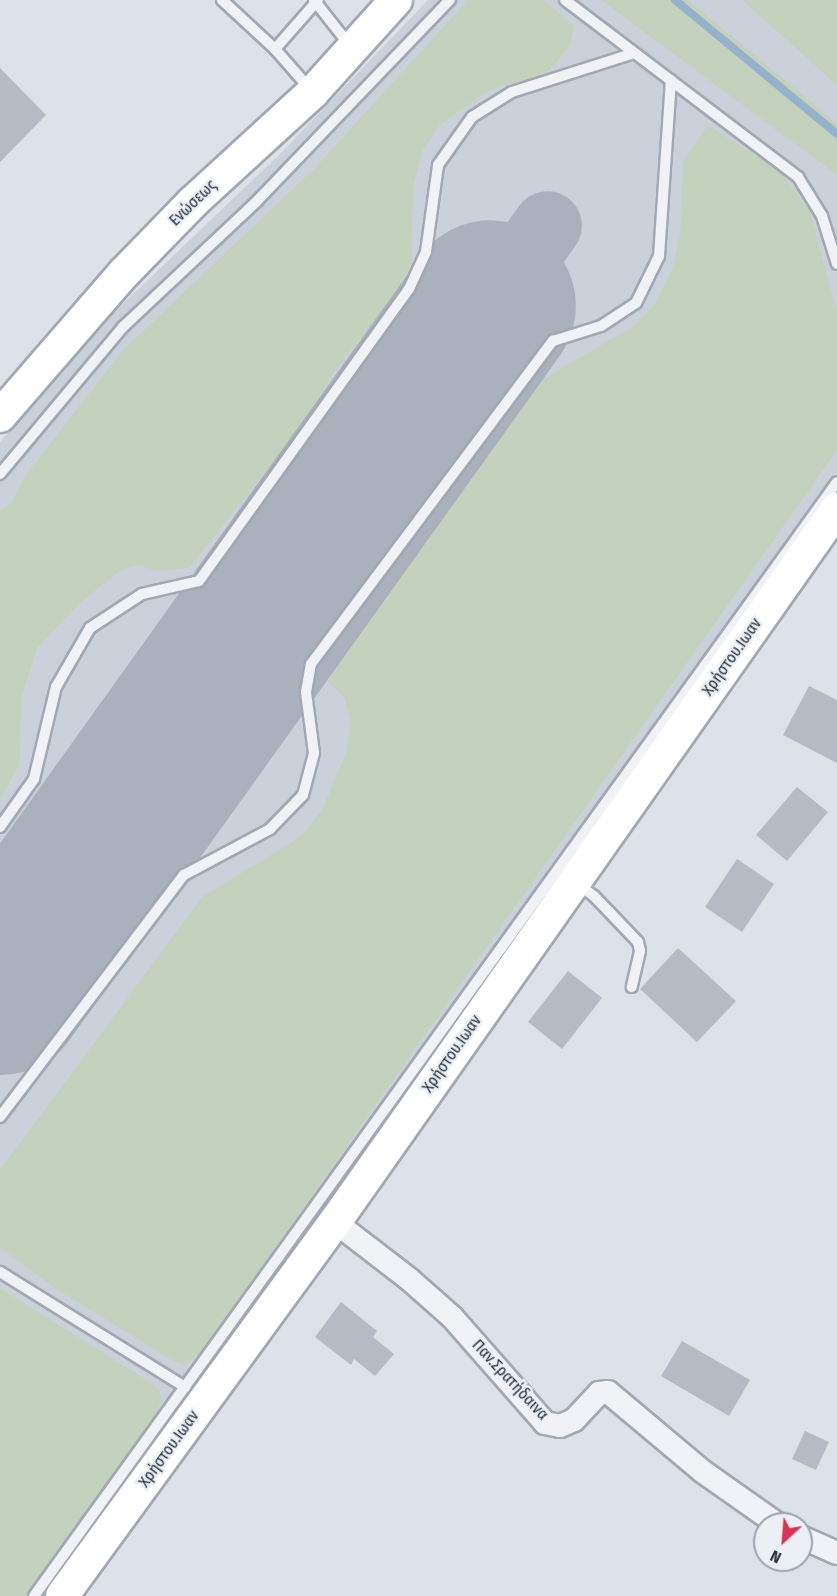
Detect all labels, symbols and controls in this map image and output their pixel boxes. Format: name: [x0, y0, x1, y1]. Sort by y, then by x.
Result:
street label: Ενώσεως: [165, 176, 221, 230]
street label: Χρήστου.Ιωαν: [698, 615, 766, 699]
street label: Χρήστου.Ιωαν: [418, 1012, 486, 1096]
street label: Παν.Σρατήδαινα: [468, 1336, 552, 1424]
street label: Χρήστου.Ιωαν: [135, 1407, 203, 1491]
north arrow: [753, 1512, 813, 1572]
text: N: [767, 1546, 784, 1567]

